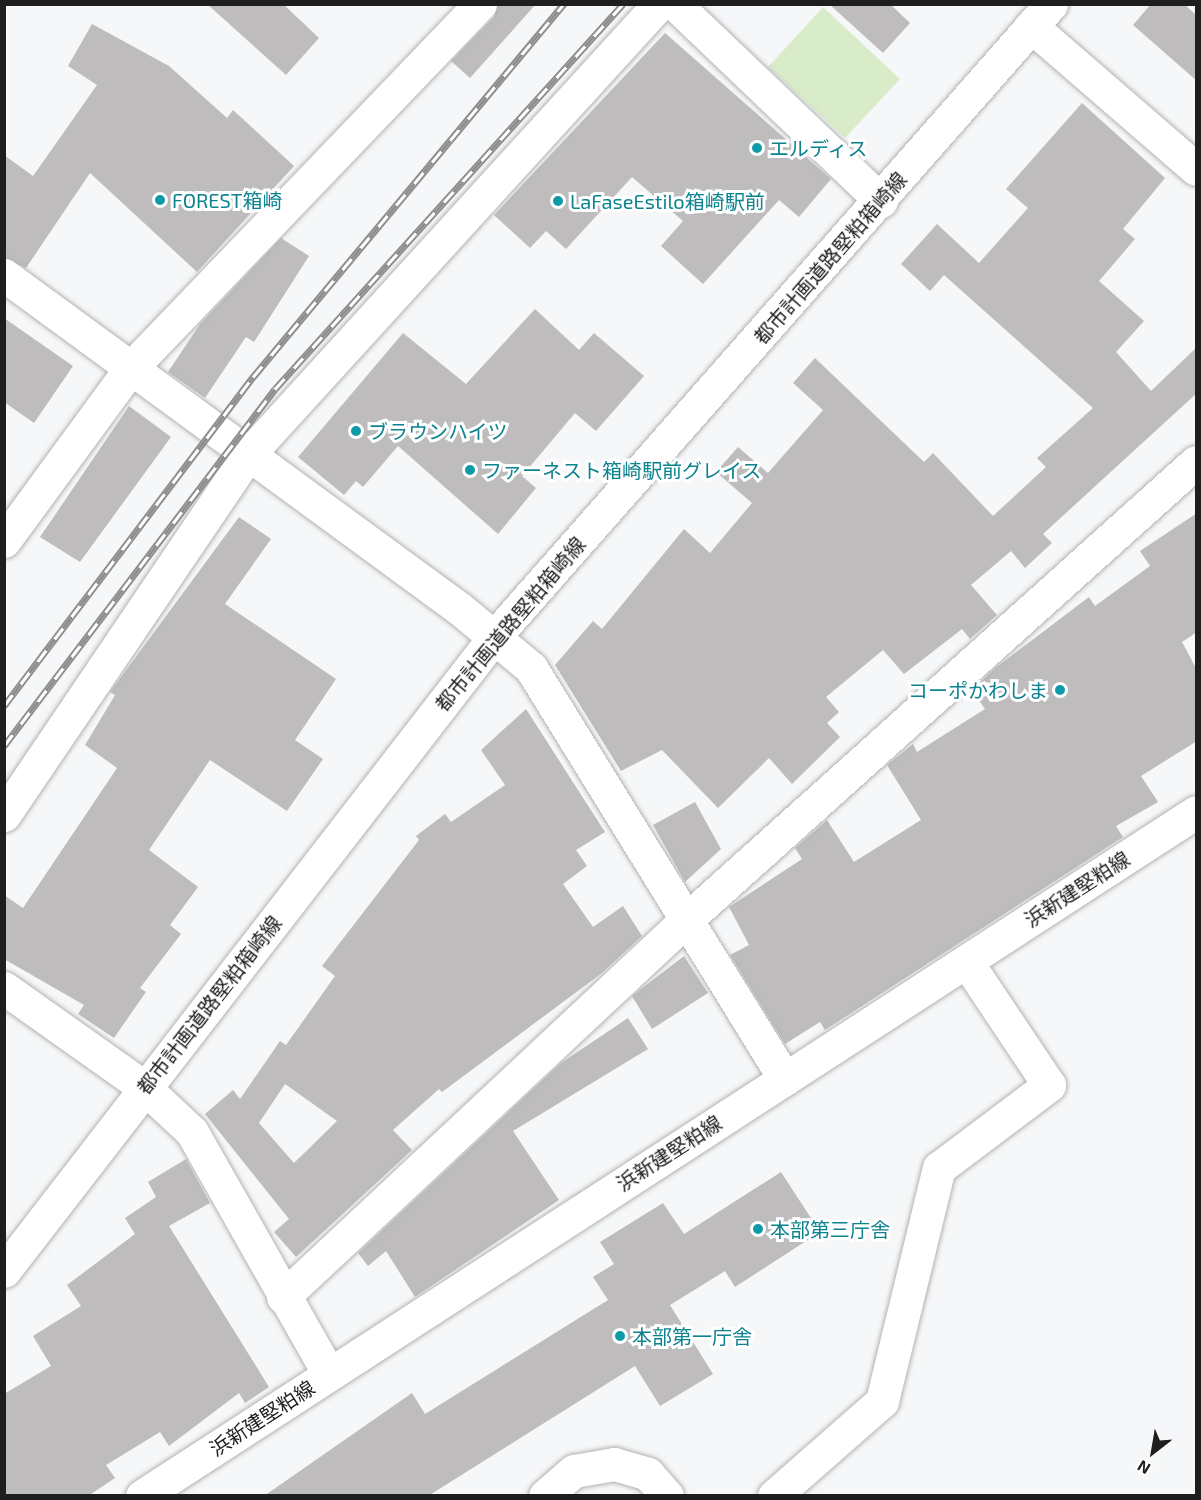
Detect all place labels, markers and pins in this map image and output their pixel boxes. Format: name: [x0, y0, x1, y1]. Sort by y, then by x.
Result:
place label: エルディス: [769, 136, 869, 160]
marker: エルディス: [750, 141, 764, 155]
place label: FOREST箱崎: [172, 188, 282, 212]
place label: LaFaseEstilo箱崎駅前: [570, 189, 765, 213]
marker: FOREST箱崎: [153, 193, 167, 207]
marker: LaFaseEstilo箱崎駅前: [551, 194, 565, 208]
place label: ブラウンハイツ: [368, 419, 508, 443]
marker: ブラウンハイツ: [349, 424, 363, 438]
place label: ファーネスト箱崎駅前グレイス: [482, 458, 762, 482]
marker: ファーネスト箱崎駅前グレイス: [463, 463, 477, 477]
place label: コーポかわしま: [908, 678, 1048, 702]
marker: コーポかわしま: [1053, 683, 1067, 697]
place label: 本部第三庁舎: [770, 1217, 890, 1241]
marker: 本部第三庁舎: [751, 1222, 765, 1236]
place label: 本部第一庁舎: [632, 1324, 752, 1348]
marker: 本部第一庁舎: [613, 1329, 627, 1343]

